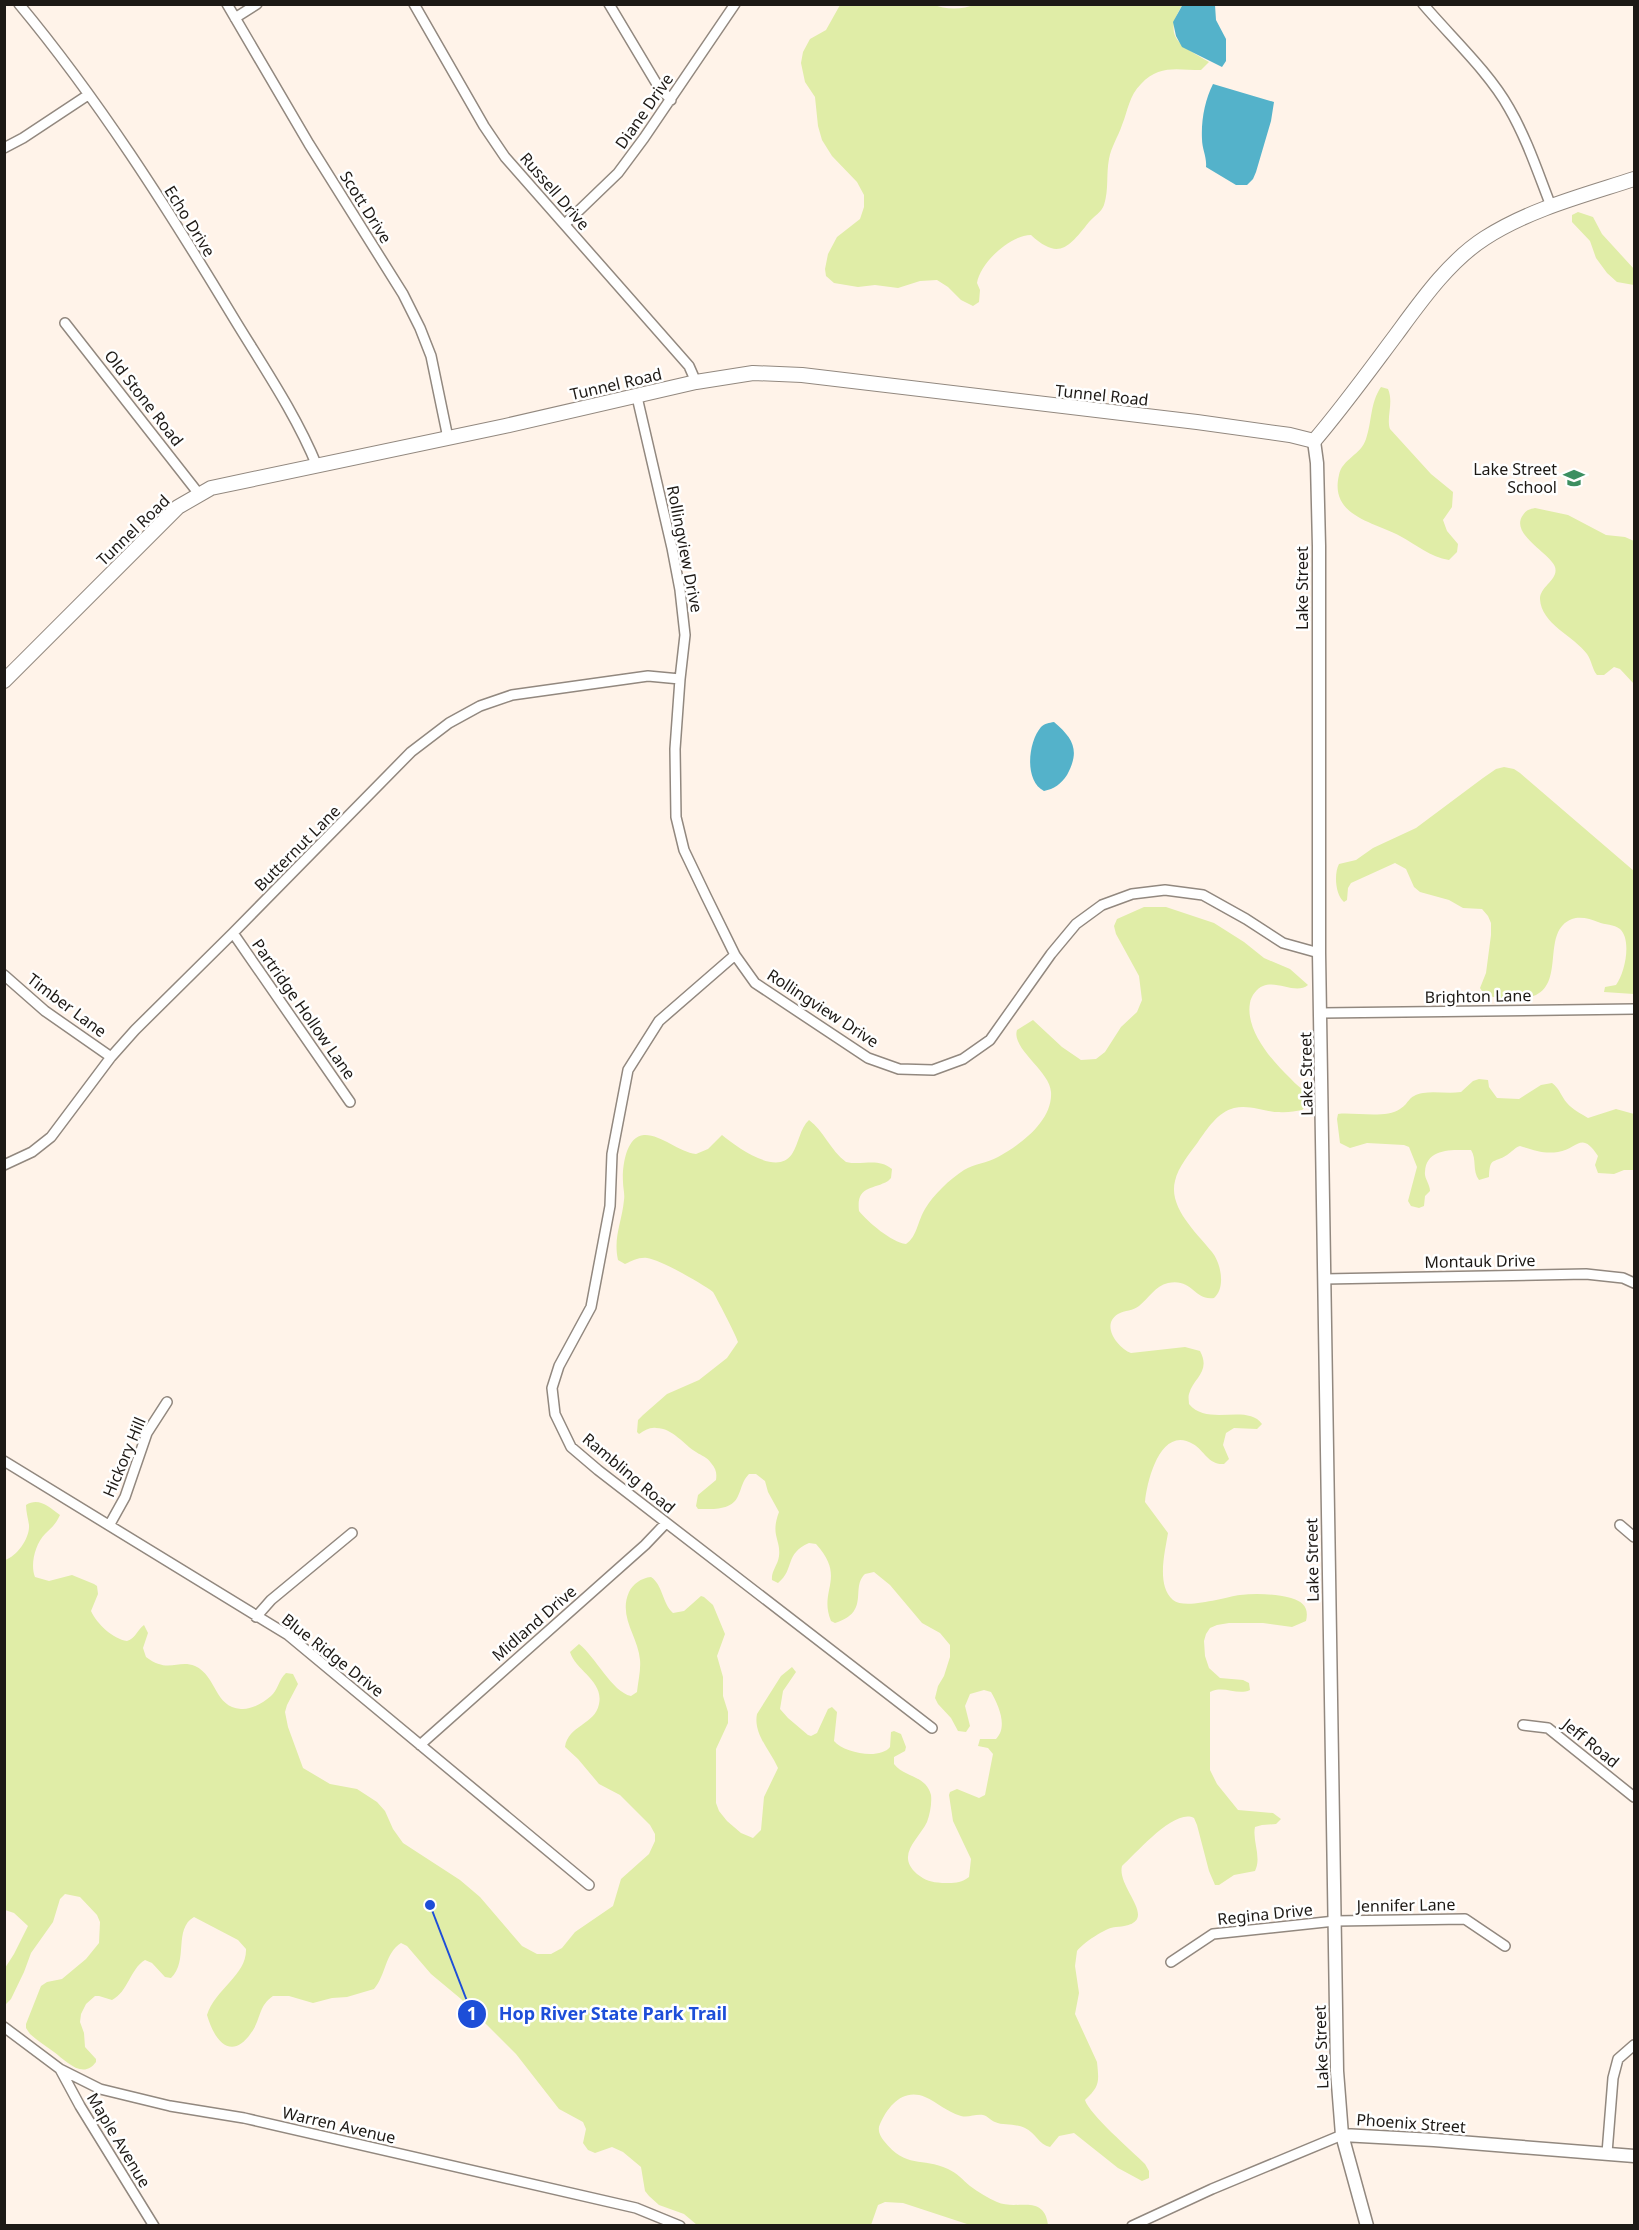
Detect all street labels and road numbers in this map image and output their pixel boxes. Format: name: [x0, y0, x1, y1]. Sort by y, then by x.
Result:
street label: Diane Drive: [610, 69, 678, 153]
street label: Russell Drive: [515, 147, 595, 235]
street label: Scott Drive: [335, 167, 397, 247]
street label: Echo Drive: [160, 181, 220, 261]
street label: Old Stone Road: [100, 345, 188, 451]
street label: Tunnel Road: [568, 363, 664, 405]
street label: Tunnel Road: [1054, 379, 1150, 411]
street label: Rollingview Drive: [662, 484, 708, 614]
street label: Tunnel Road: [92, 490, 174, 570]
street label: Lake Street: [1291, 546, 1313, 630]
street label: Butternut Lane: [249, 800, 345, 896]
street label: Partridge Hollow Lane: [247, 934, 361, 1084]
street label: Rollingview Drive: [763, 964, 883, 1052]
street label: Timber Lane: [23, 968, 111, 1042]
street label: Brighton Lane: [1424, 984, 1532, 1008]
street label: Lake Street: [1294, 1032, 1318, 1116]
street label: Montauk Drive: [1424, 1249, 1536, 1273]
street label: Hickory Hill: [97, 1414, 151, 1500]
street label: Rambling Road: [578, 1428, 680, 1518]
street label: Lake Street: [1300, 1518, 1324, 1602]
street label: Midland Drive: [487, 1580, 581, 1666]
street label: Blue Ridge Drive: [277, 1608, 389, 1702]
street label: Jeff Road: [1556, 1712, 1624, 1773]
street label: Jennifer Lane: [1354, 1893, 1456, 1917]
street label: Regina Drive: [1216, 1898, 1314, 1930]
street label: Lake Street: [1309, 2005, 1333, 2089]
street label: Maple Avenue: [82, 2089, 156, 2191]
street label: Warren Avenue: [280, 2101, 398, 2149]
street label: Phoenix Street: [1356, 2108, 1467, 2138]

